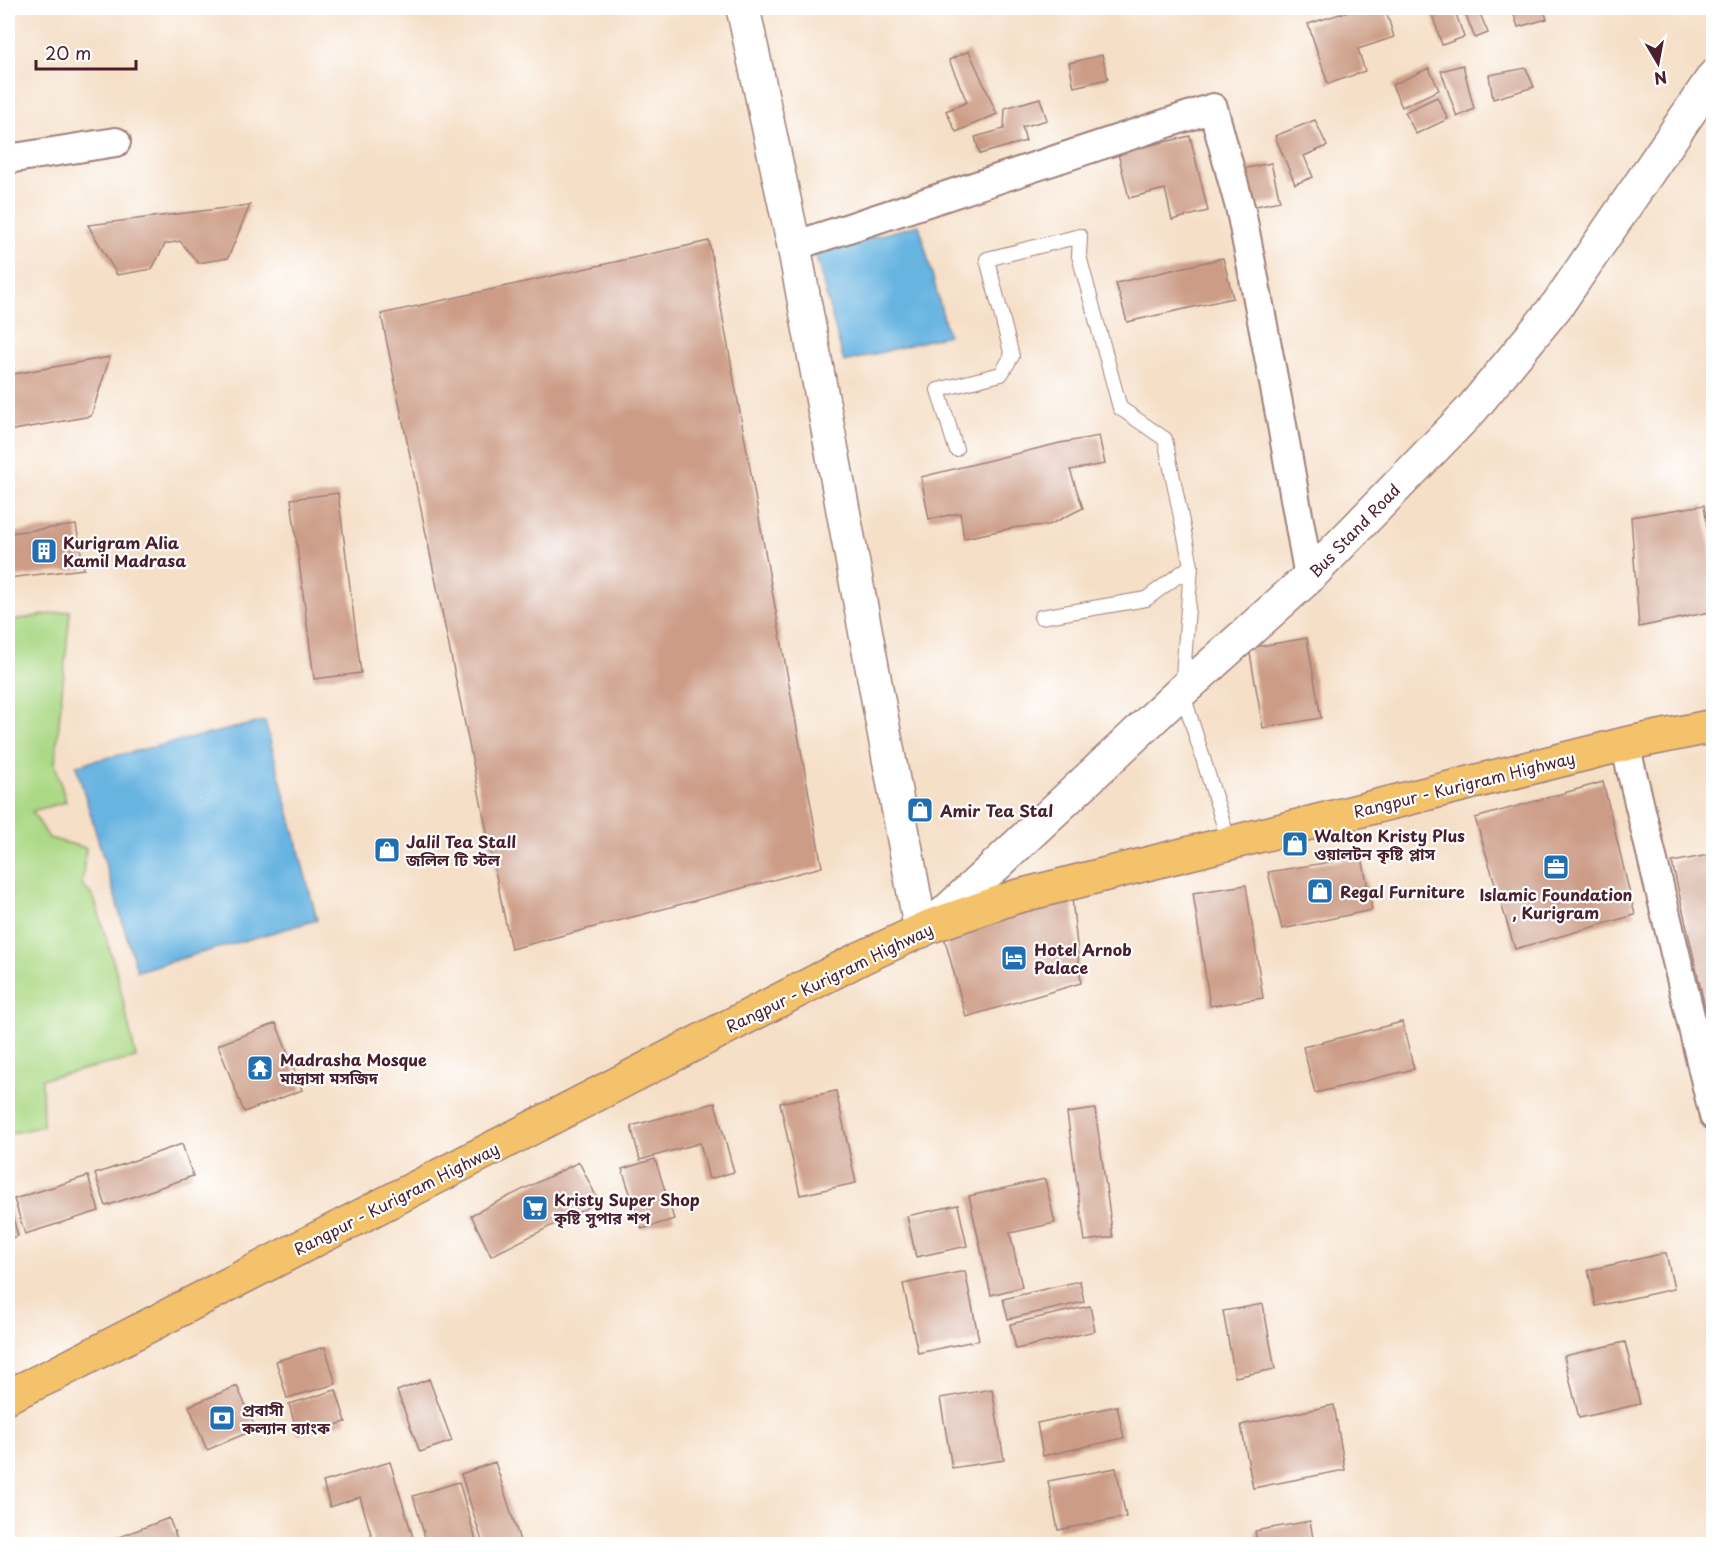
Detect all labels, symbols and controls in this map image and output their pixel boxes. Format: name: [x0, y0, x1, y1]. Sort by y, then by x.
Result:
scale bar: [36, 33, 136, 71]
north arrow: [1628, 33, 1688, 93]
text: 20 m: [45, 39, 91, 66]
text: N: [1652, 66, 1669, 92]
street label: Bus Stand Road: [1303, 478, 1405, 582]
place label: Kurigram Alia Kamil Madrasa: [63, 530, 186, 572]
building icon: Kurigram Alia Kamil Madrasa: [29, 536, 59, 566]
street label: Rangpur - Kurigram Highway: [1351, 745, 1577, 823]
shop icon: Amir Tea Stal: [905, 795, 935, 825]
place label: Amir Tea Stal: [939, 798, 1053, 822]
place label: Walton Kristy Plus ওয়ালটন কৃষ্টি প্লাস: [1314, 823, 1465, 865]
place label: Jalil Tea Stall জলিল টি স্টল: [405, 829, 516, 871]
shop icon: Walton Kristy Plus ওয়ালটন কৃষ্টি প্লাস: [1280, 829, 1310, 859]
shop icon: Jalil Tea Stall জলিল টি স্টল: [372, 835, 402, 865]
office icon: Islamic Foundation , Kurigram: [1541, 852, 1571, 882]
shop icon: Regal Furniture: [1305, 876, 1335, 906]
place label: Regal Furniture: [1340, 879, 1465, 903]
place label: Islamic Foundation , Kurigram: [1479, 882, 1633, 924]
street label: Rangpur - Kurigram Highway: [721, 916, 937, 1038]
place label: Hotel Arnob Palace: [1034, 937, 1132, 979]
hotel icon: Hotel Arnob Palace: [999, 943, 1029, 973]
place label: Madrasha Mosque মাদ্রাসা মসজিদ: [279, 1047, 427, 1089]
temple icon: Madrasha Mosque মাদ্রাসা মসজিদ: [245, 1053, 275, 1083]
street label: Rangpur - Kurigram Highway: [289, 1136, 503, 1260]
place label: Kristy Super Shop কৃষ্টি সুপার শপ: [553, 1187, 700, 1229]
supermarket icon: Kristy Super Shop কৃষ্টি সুপার শপ: [520, 1193, 550, 1223]
place label: প্রবাসী কল্যান ব্যাংক: [241, 1397, 331, 1439]
bank icon: প্রবাসী কল্যান ব্যাংক: [207, 1403, 237, 1433]

